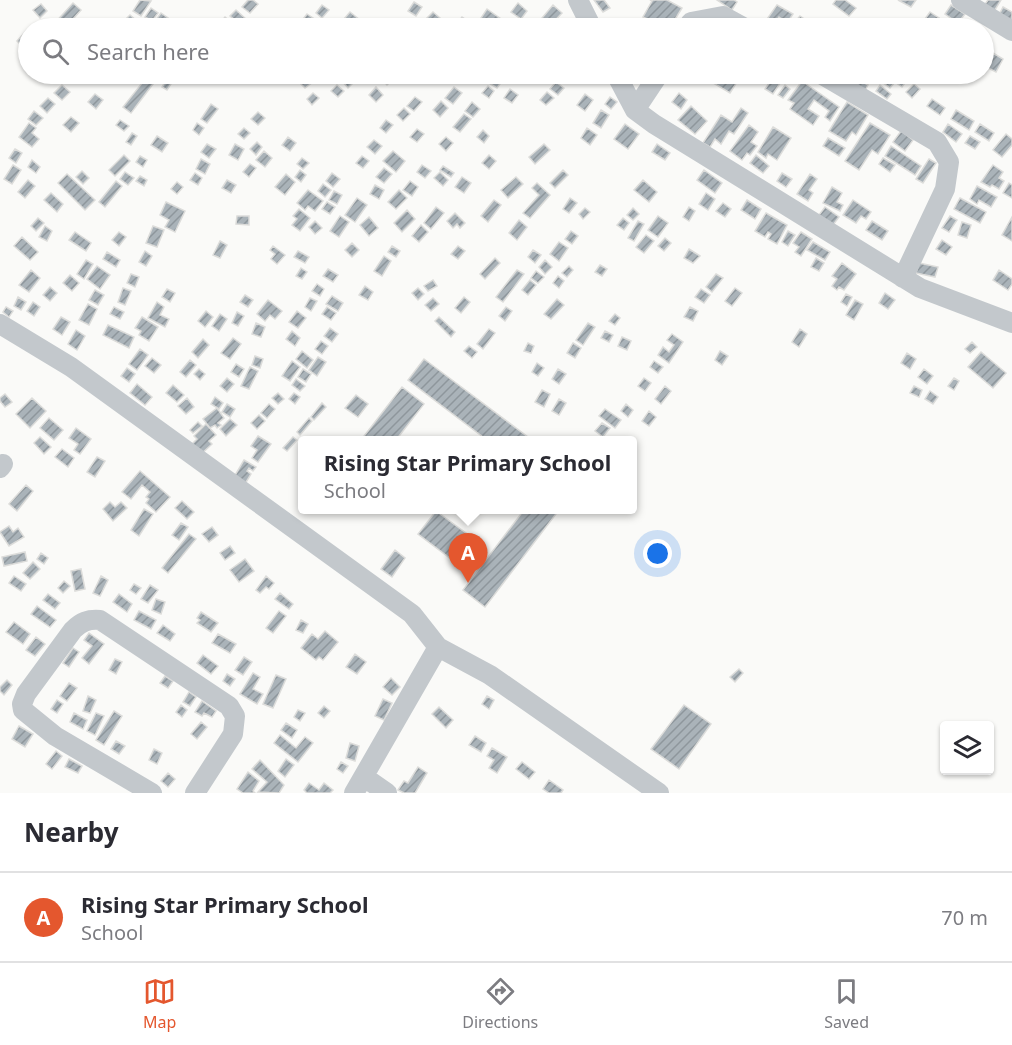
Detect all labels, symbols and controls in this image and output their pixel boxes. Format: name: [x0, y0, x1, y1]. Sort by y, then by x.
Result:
search box: [18, 18, 994, 84]
icon: search: [39, 35, 72, 68]
text: Search here: [87, 36, 209, 66]
popup: [298, 436, 637, 514]
text: Rising Star Primary School: [324, 447, 611, 477]
text: School: [324, 477, 386, 504]
pin: A: [448, 534, 488, 583]
your location: [643, 539, 672, 568]
map controls: [940, 721, 994, 775]
button: layers: [940, 721, 994, 775]
text: Nearby: [24, 814, 119, 850]
text: Rising Star Primary School: [81, 889, 369, 919]
text: A: [37, 904, 50, 931]
text: 70 m: [941, 904, 988, 931]
text: School: [81, 919, 143, 946]
tab: Map: [143, 975, 176, 1033]
tab: Directions: [462, 975, 538, 1033]
tab: Saved: [824, 975, 869, 1033]

